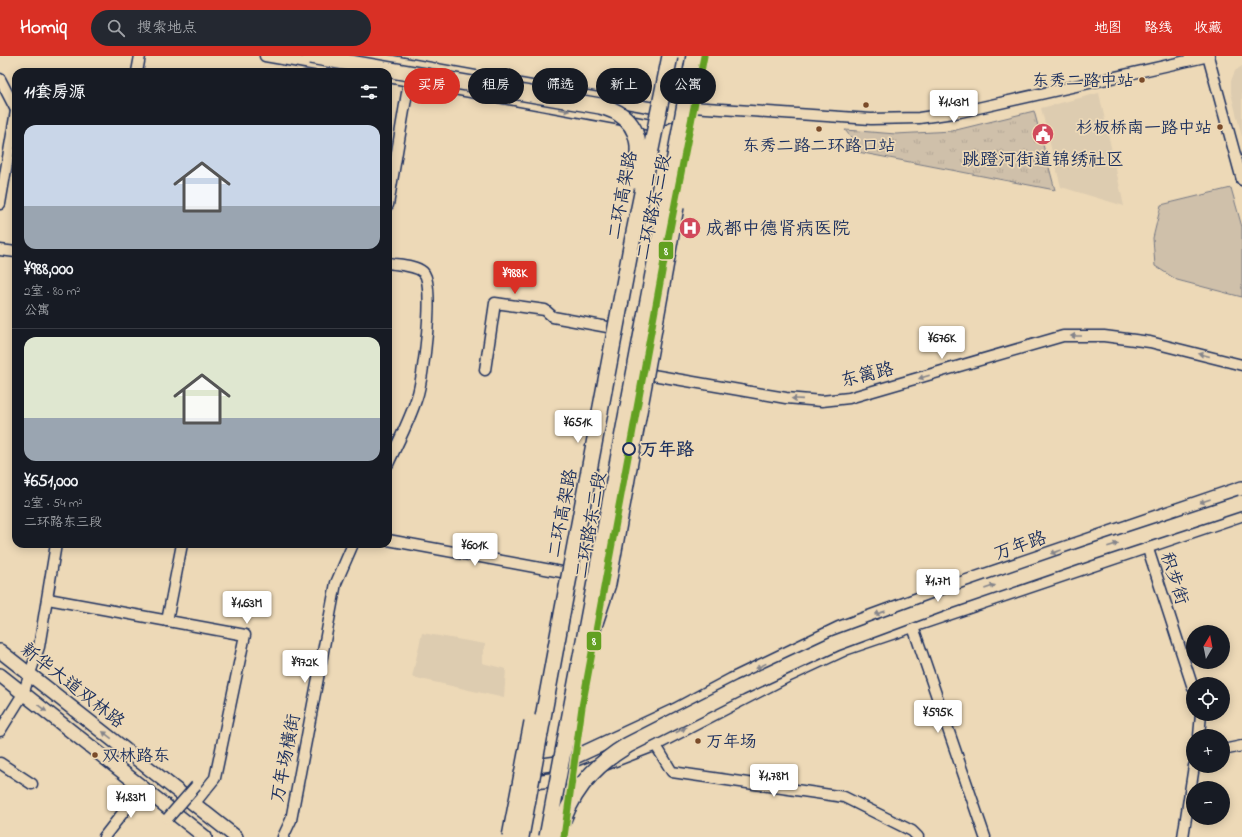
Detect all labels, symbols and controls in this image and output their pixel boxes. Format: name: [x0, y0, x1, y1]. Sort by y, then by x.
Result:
search box: [91, 10, 371, 46]
text: Homiq: [20, 15, 67, 42]
icon: search: [105, 17, 127, 39]
text: 搜索地点: [137, 17, 197, 39]
text: 地图: [1094, 18, 1122, 39]
text: 路线: [1144, 18, 1172, 39]
text: 收藏: [1194, 18, 1222, 39]
chip: 买房: [404, 68, 460, 104]
chip: 租房: [468, 68, 524, 104]
chip: 筛选: [532, 68, 588, 104]
chip: 新上: [596, 68, 652, 104]
chip: 公寓: [660, 68, 716, 104]
place label: 东秀二路中站: [1032, 69, 1134, 94]
marker: 东秀二路中站: [1137, 75, 1147, 85]
text: 11套房源: [24, 80, 86, 105]
icon: filters: [358, 81, 380, 103]
pin: ¥1.43M: [921, 90, 987, 124]
text: ¥1.43M: [939, 93, 969, 112]
unlabelled marker: [861, 100, 871, 110]
one-way arrow: [558, 107, 570, 113]
place label: 杉板桥南一路中站: [1076, 116, 1212, 141]
public building icon: 跳蹬河街道锦绣社区: [1030, 121, 1056, 147]
marker: 杉板桥南一路中站: [1215, 122, 1225, 132]
marker: 东秀二路二环路口站: [814, 124, 824, 134]
place label: 东秀二路二环路口站: [743, 134, 896, 159]
place label: 跳蹬河街道锦绣社区: [962, 148, 1124, 174]
street label: 二环高架路: [603, 149, 645, 242]
icon: home: [166, 151, 238, 223]
street label: 二环路东三段: [631, 152, 679, 263]
hospital icon: 成都中德肾病医院: [677, 215, 703, 241]
place label: 成都中德肾病医院: [706, 217, 850, 243]
line badge: 8: [658, 241, 674, 260]
text: 8: [663, 244, 669, 260]
text: ¥988,000: [24, 257, 73, 282]
pin: ¥988K: [487, 261, 543, 295]
text: ¥988K: [502, 264, 528, 283]
text: 2室 · 80 m²: [24, 282, 80, 301]
text: 公寓: [24, 301, 50, 320]
pin: ¥676K: [914, 326, 970, 360]
text: ¥676K: [928, 329, 956, 348]
one-way arrow: [1069, 333, 1082, 339]
one-way arrow: [1198, 352, 1210, 358]
street label: 东篱路: [838, 357, 897, 395]
icon: home: [166, 363, 238, 435]
one-way arrow: [918, 374, 930, 380]
one-way arrow: [790, 396, 803, 402]
pin: ¥651K: [550, 410, 606, 444]
text: ¥651K: [564, 413, 592, 432]
place label: 万年路: [640, 438, 694, 464]
marker: 万年路: [622, 442, 636, 456]
street label: 二环高架路: [543, 467, 585, 560]
text: ¥651,000: [24, 469, 78, 494]
street label: 二环路东三段: [570, 470, 614, 581]
text: 2室 · 54 m²: [24, 494, 83, 513]
one-way arrow: [1199, 498, 1211, 504]
text: 二环路东三段: [24, 513, 102, 532]
street label: 万年路: [991, 526, 1050, 568]
pin: ¥601K: [447, 533, 503, 567]
text: ¥601K: [462, 536, 488, 555]
one-way arrow: [1107, 542, 1119, 548]
one-way arrow: [1049, 549, 1061, 555]
street label: 积步街: [1152, 549, 1194, 608]
pin: ¥1.7M: [910, 569, 966, 603]
text: ¥1.7M: [925, 572, 951, 591]
one-way arrow: [984, 584, 996, 590]
pin: ¥1.63M: [214, 591, 280, 625]
text: ¥1.63M: [232, 594, 262, 613]
one-way arrow: [873, 610, 885, 616]
north arrow: [1186, 625, 1230, 669]
map controls: [1186, 625, 1230, 825]
line badge: 8: [586, 631, 602, 651]
text: 8: [591, 634, 597, 650]
street label: 新华大道双林路: [14, 638, 129, 736]
pin: ¥972K: [277, 650, 333, 684]
text: ¥972K: [291, 653, 319, 672]
one-way arrow: [755, 663, 767, 669]
button: locate: [1186, 677, 1230, 721]
pin: ¥595K: [910, 700, 966, 734]
text: ¥595K: [923, 703, 953, 722]
one-way arrow: [36, 704, 47, 713]
street label: 万年场横街: [266, 712, 308, 805]
one-way arrow: [675, 727, 687, 733]
button: +: [1186, 729, 1230, 773]
one-way arrow: [101, 730, 112, 739]
place label: 万年场: [706, 730, 757, 755]
marker: 万年场: [693, 736, 703, 746]
place label: 双林路东: [102, 744, 170, 769]
marker: 双林路东: [90, 750, 100, 760]
pin: ¥1.78M: [741, 764, 807, 798]
text: ¥1.78M: [759, 767, 789, 786]
button: −: [1186, 781, 1230, 825]
pin: ¥1.83M: [98, 785, 164, 819]
text: ¥1.83M: [116, 788, 146, 807]

